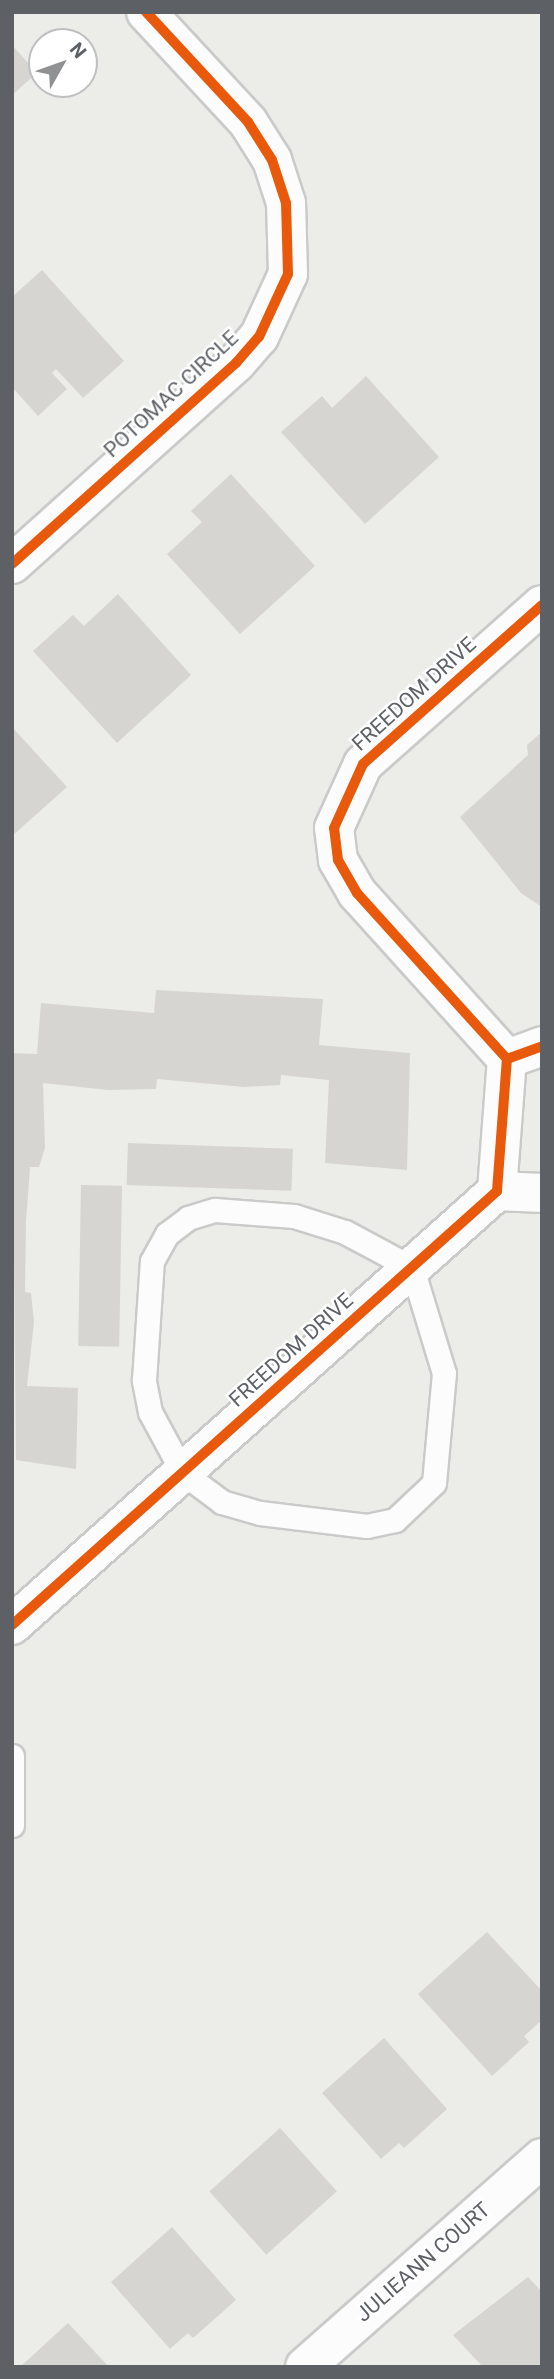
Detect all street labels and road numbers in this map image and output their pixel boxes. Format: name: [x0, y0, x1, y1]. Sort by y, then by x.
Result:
street label: POTOMAC CIRCLE: [99, 325, 243, 463]
street label: FREEDOM DRIVE: [347, 632, 481, 756]
street label: FREEDOM DRIVE: [224, 1288, 358, 1412]
street label: JULIEANN COURT: [351, 2197, 495, 2327]

